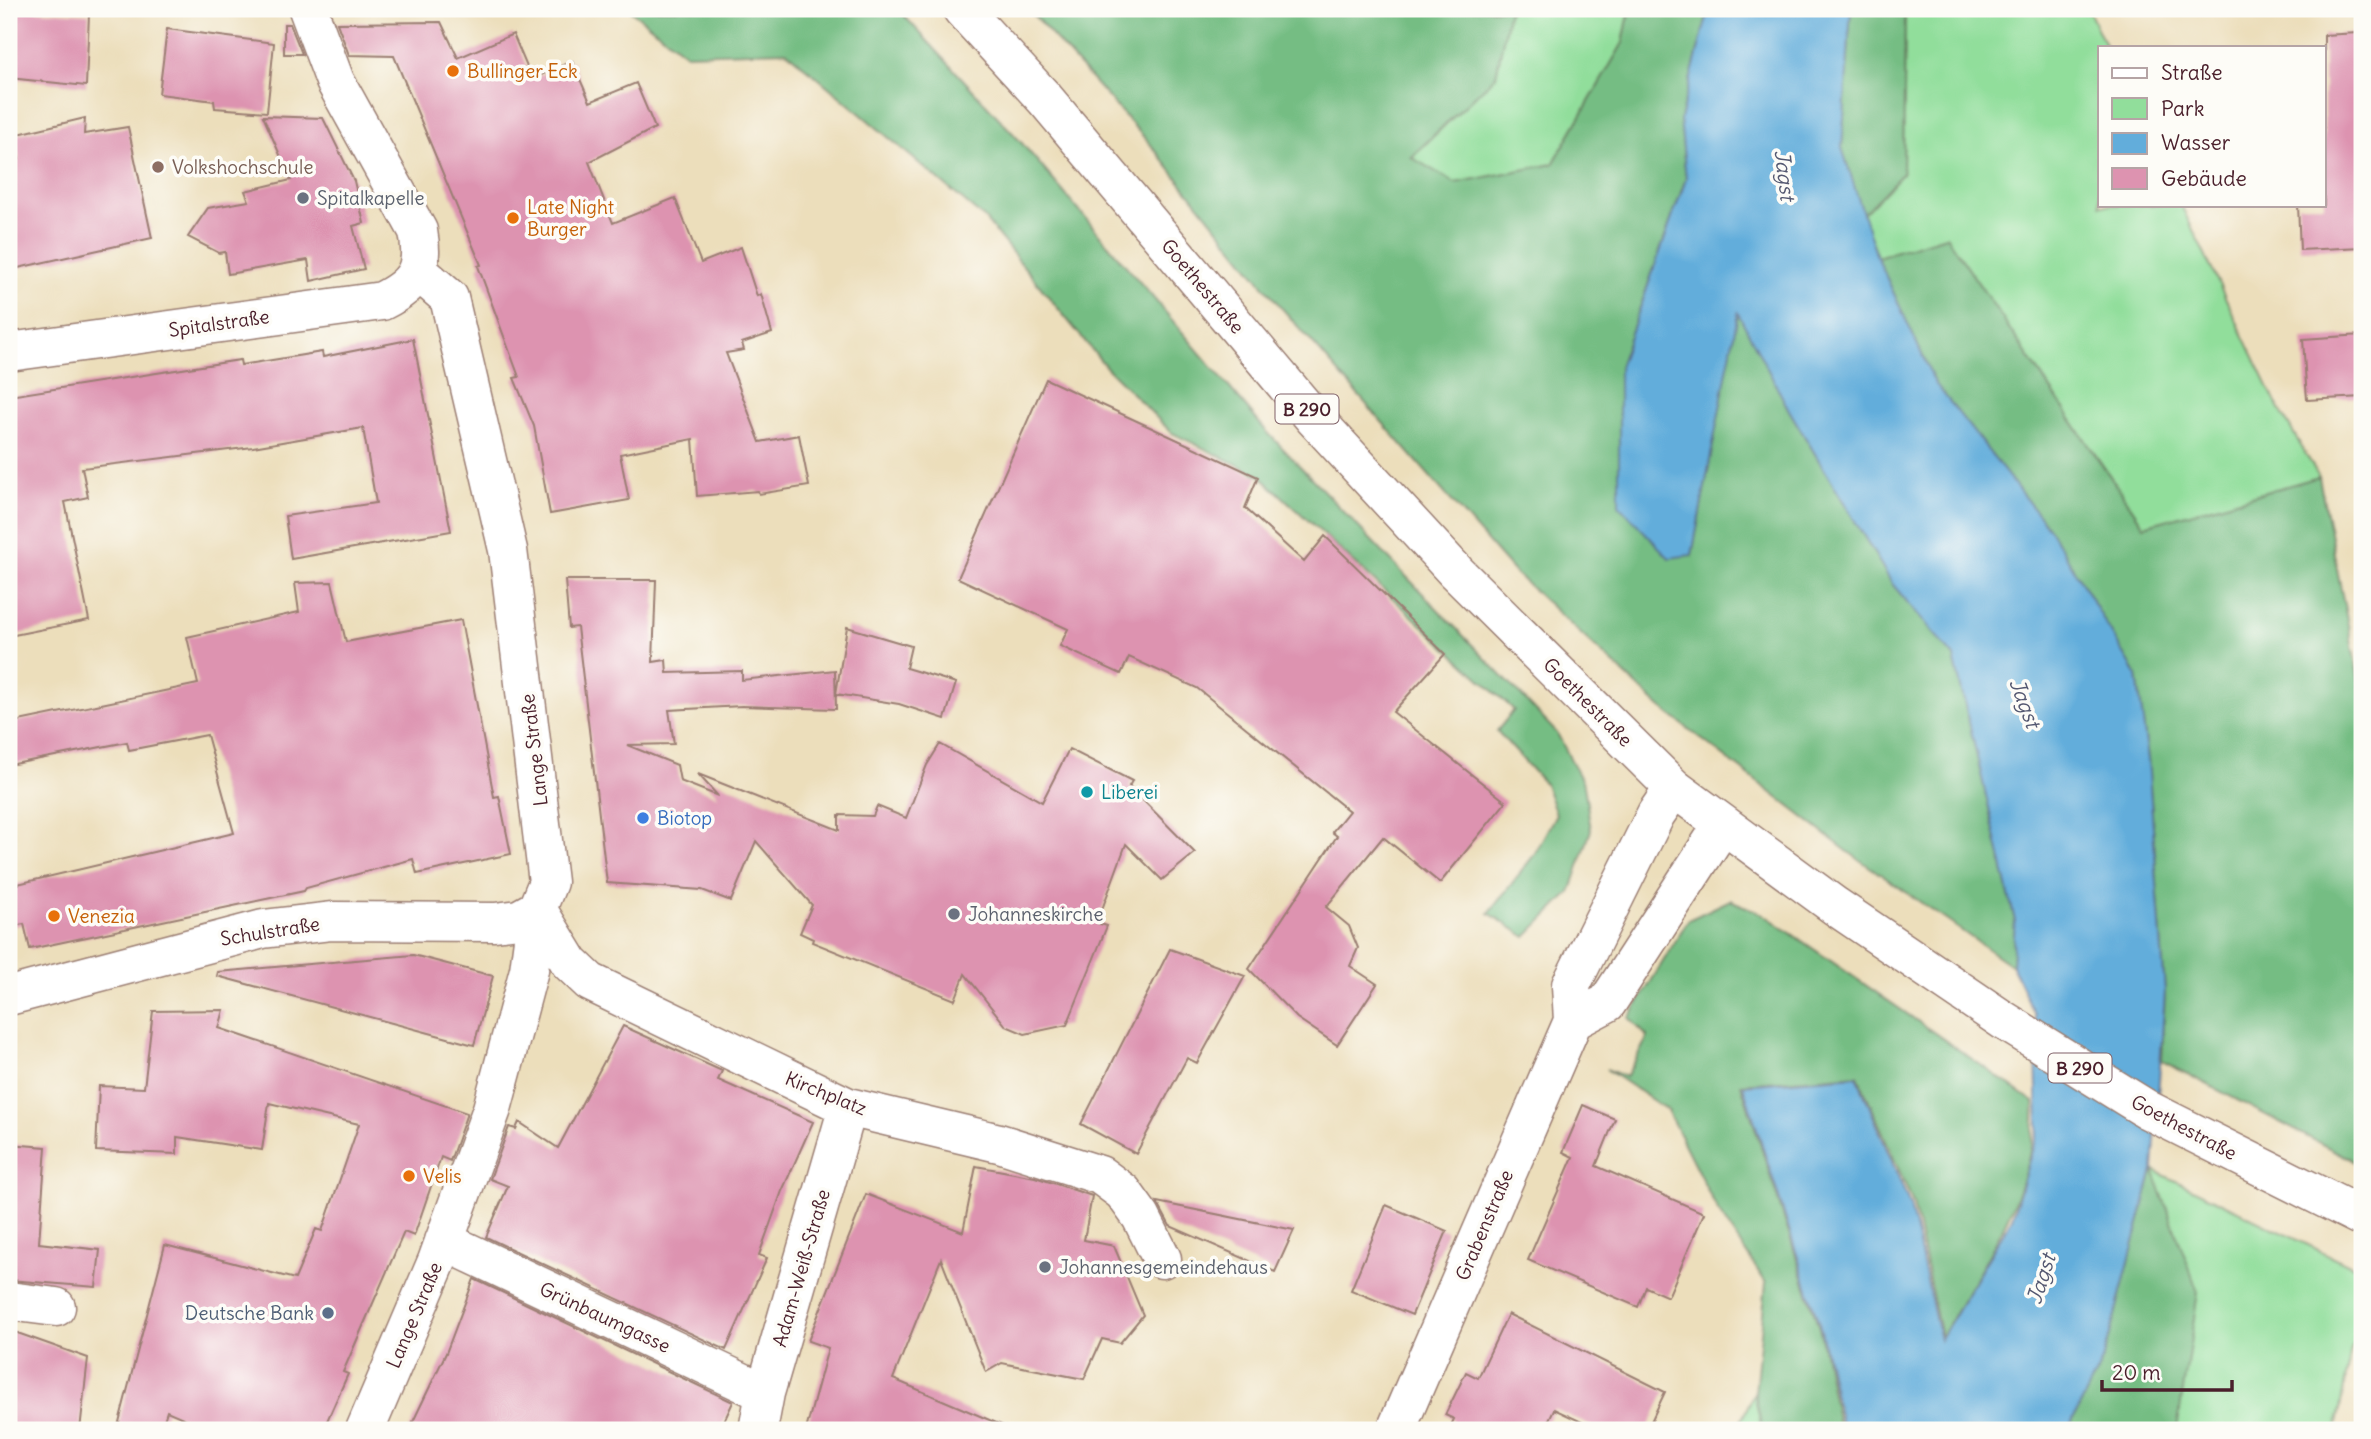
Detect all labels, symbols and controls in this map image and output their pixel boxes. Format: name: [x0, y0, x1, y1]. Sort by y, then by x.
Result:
legend: [2098, 46, 2326, 206]
place label: Bullinger Eck: [467, 59, 578, 83]
text: Straße: [2161, 59, 2222, 86]
marker: Bullinger Eck: [445, 63, 461, 79]
text: Park: [2161, 95, 2204, 122]
text: Wasser: [2161, 129, 2231, 156]
water label: Jagst: [1768, 148, 1802, 205]
place label: Volkshochschule: [172, 155, 313, 179]
marker: Volkshochschule: [150, 159, 166, 175]
text: Gebäude: [2161, 165, 2247, 192]
place label: Spitalkapelle: [317, 186, 424, 210]
marker: Spitalkapelle: [295, 190, 311, 206]
place label: Late Night Burger: [527, 195, 614, 241]
marker: Late Night Burger: [505, 210, 521, 226]
street label: Goethestraße: [1156, 234, 1250, 338]
street label: Spitalstraße: [167, 304, 271, 342]
road number: B 290: [1276, 394, 1338, 424]
street label: Goethestraße: [1538, 652, 1638, 752]
water label: Jagst: [2003, 674, 2048, 734]
street label: Lange Straße: [515, 692, 553, 808]
place label: Liberei: [1101, 780, 1158, 804]
marker: Liberei: [1079, 784, 1095, 800]
place label: Biotop: [657, 806, 712, 830]
marker: Biotop: [635, 810, 651, 826]
place label: Johanneskirche: [968, 902, 1103, 926]
place label: Venezia: [68, 904, 135, 928]
marker: Johanneskirche: [946, 906, 962, 922]
marker: Venezia: [46, 908, 62, 924]
street label: Schulstraße: [218, 911, 322, 951]
road number: B 290: [2048, 1054, 2112, 1083]
street label: Kirchplatz: [782, 1066, 870, 1120]
street label: Goethestraße: [2127, 1089, 2241, 1165]
place label: Velis: [423, 1164, 462, 1188]
street label: Grabenstraße: [1450, 1166, 1518, 1284]
marker: Velis: [401, 1168, 417, 1184]
street label: Adam-Weiß-Straße: [767, 1186, 835, 1350]
water label: Jagst: [2020, 1248, 2063, 1307]
place label: Johannesgemeindehaus: [1059, 1255, 1268, 1279]
street label: Lange Straße: [381, 1258, 447, 1372]
marker: Johannesgemeindehaus: [1037, 1259, 1053, 1275]
street label: Grünbaumgasse: [536, 1276, 674, 1358]
place label: Deutsche Bank: [185, 1301, 314, 1325]
marker: Deutsche Bank: [320, 1305, 336, 1321]
scale bar: [2102, 1348, 2231, 1392]
text: 20 m: [2112, 1359, 2161, 1386]

